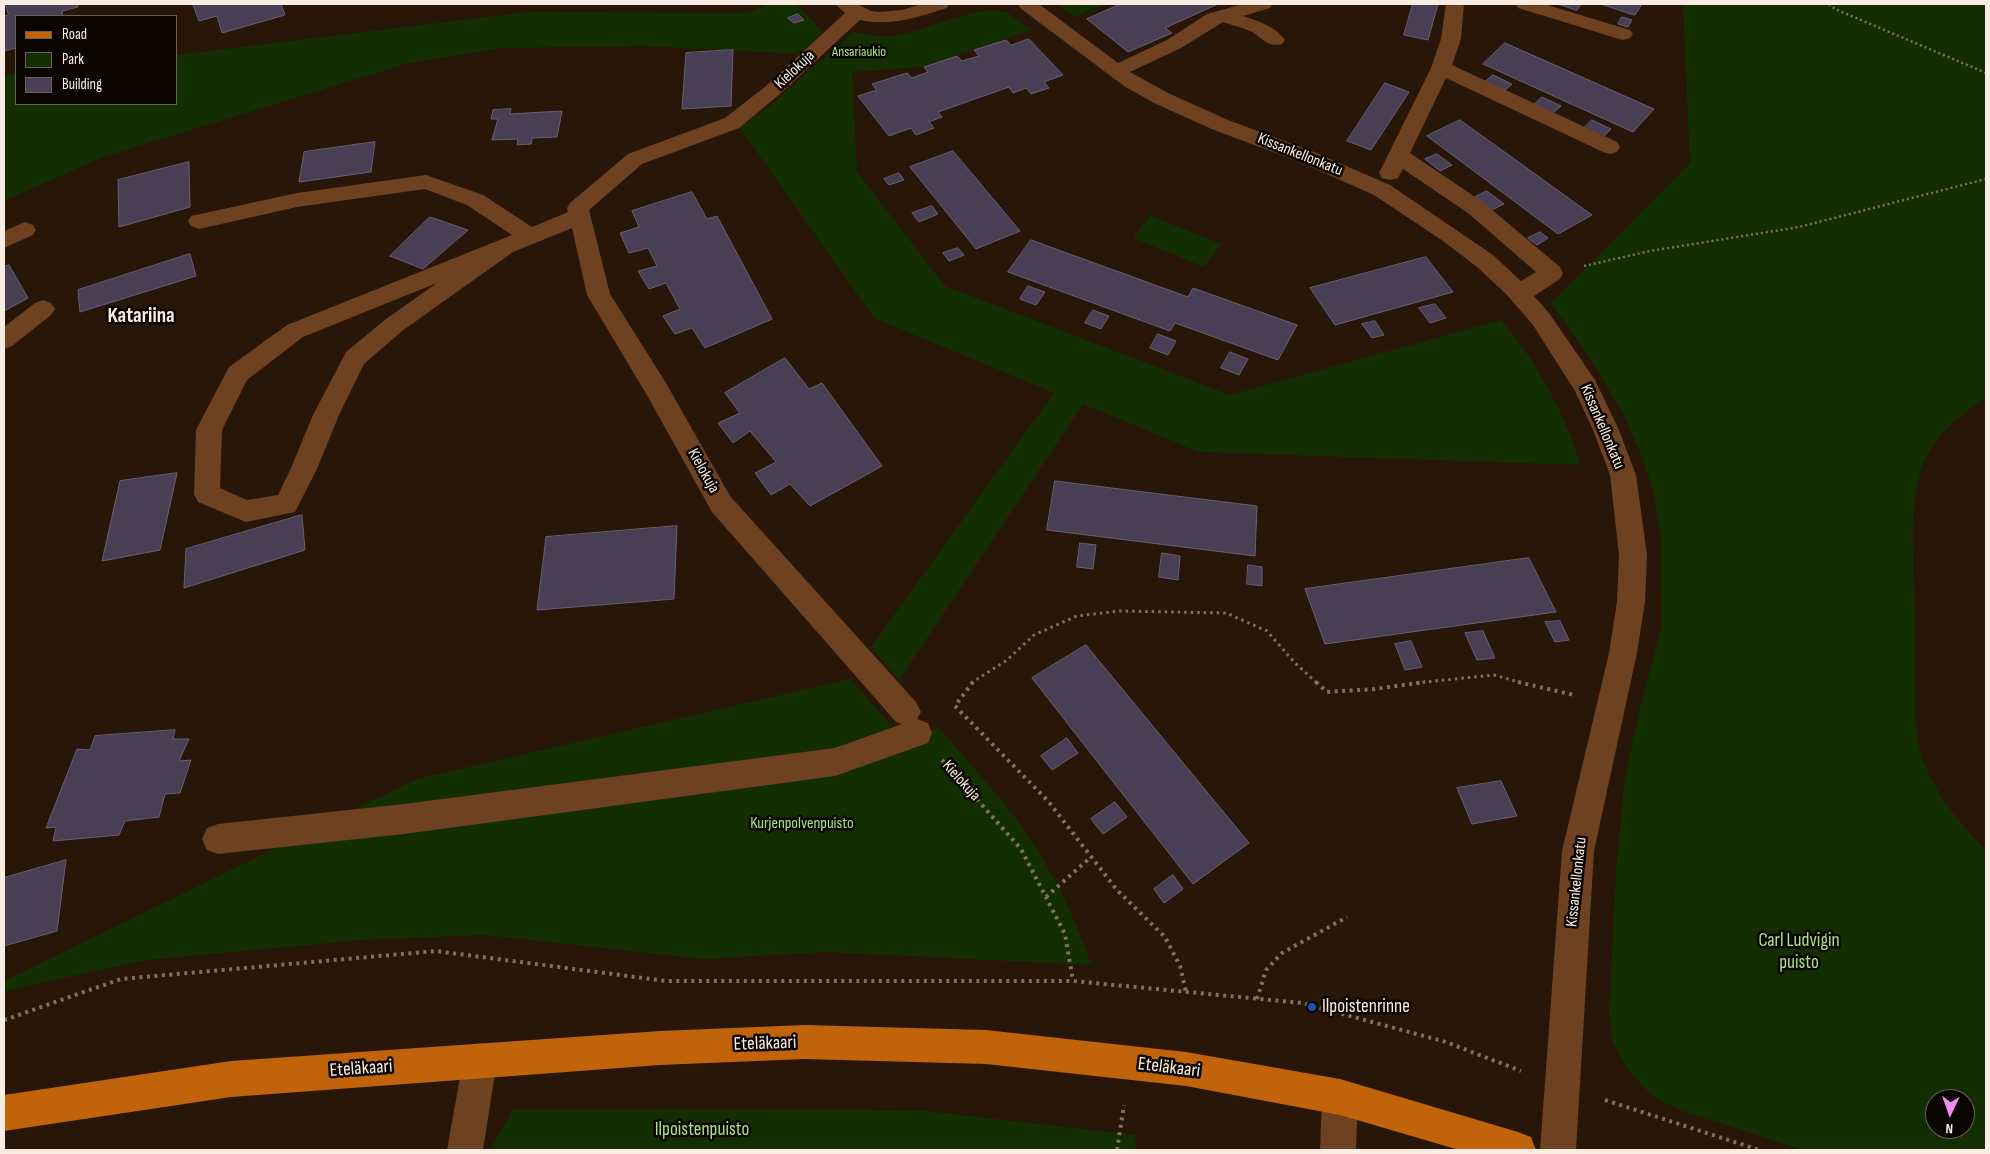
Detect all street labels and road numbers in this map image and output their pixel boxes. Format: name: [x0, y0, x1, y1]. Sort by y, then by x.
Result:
street label: Kielokuja: [771, 47, 819, 93]
street label: Kissankellonkatu: [1255, 129, 1345, 181]
street label: Kissankellonkatu: [1576, 382, 1628, 472]
street label: Kielokuja: [683, 445, 723, 497]
street label: Kielokuja: [938, 757, 984, 805]
street label: Kissankellonkatu: [1563, 836, 1591, 928]
street label: Eteläkaari: [733, 1032, 797, 1056]
street label: Eteläkaari: [1136, 1053, 1202, 1083]
street label: Eteläkaari: [329, 1055, 393, 1083]

